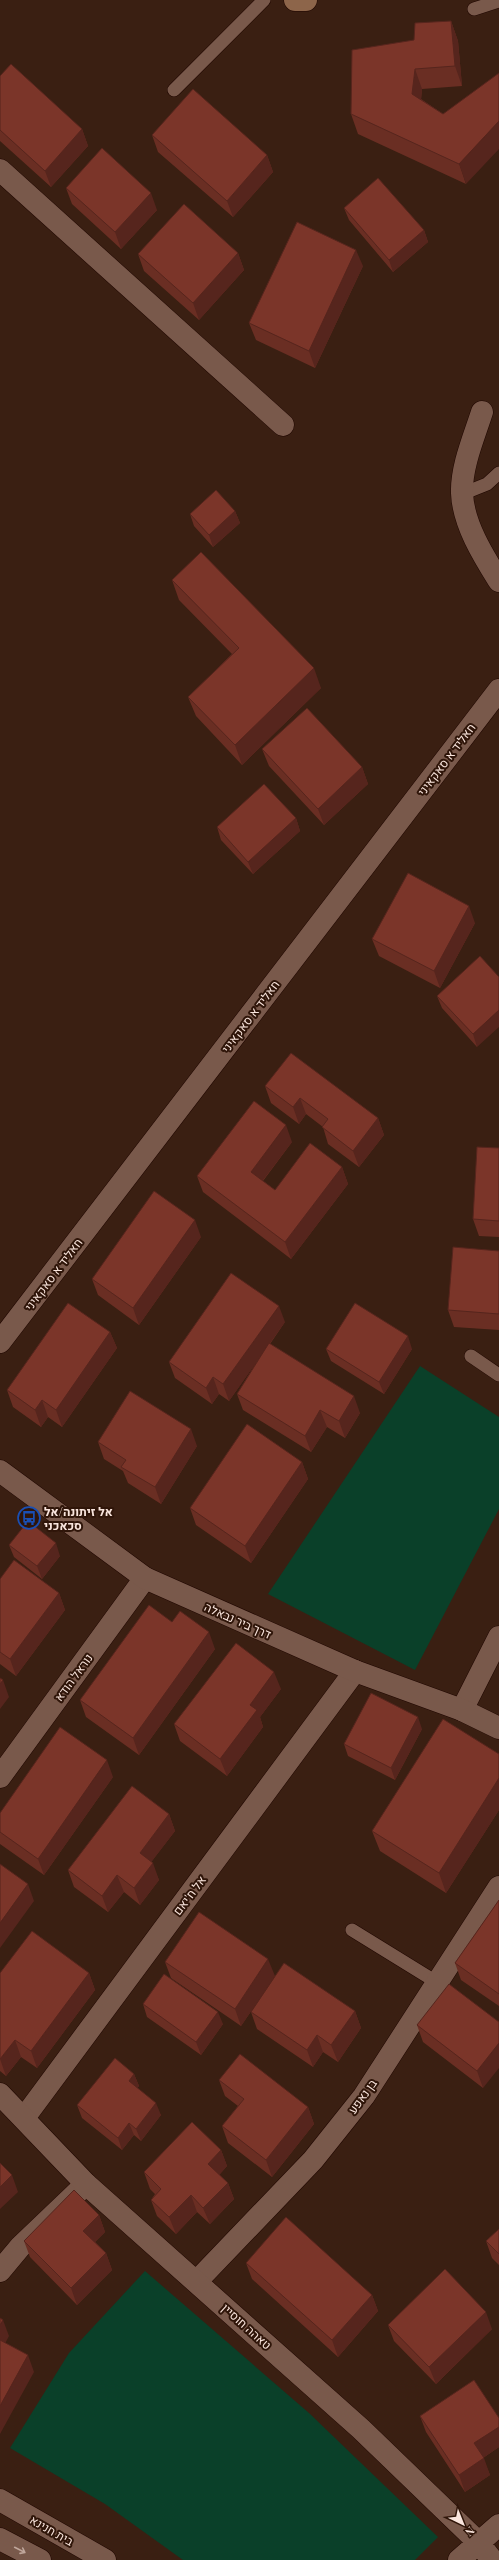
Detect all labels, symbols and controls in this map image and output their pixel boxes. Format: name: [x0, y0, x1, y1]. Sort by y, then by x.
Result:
street label: חאליד א סאקאיני: [413, 720, 479, 798]
street label: חאליד א סאקאיני: [217, 977, 283, 1055]
street label: חאליד א סאקאיני: [20, 1235, 86, 1313]
place label: אל זיתונה/אל סכאכני: [44, 1503, 113, 1533]
bus stop icon: אל זיתונה/אל סכאכני: [16, 1505, 42, 1531]
street label: דרך ביר נבאלה: [202, 1598, 274, 1642]
street label: נוראל הודא: [50, 1650, 96, 1704]
street label: אל ח'יאם: [169, 1872, 209, 1918]
street label: בן נאפע: [344, 2075, 380, 2117]
street label: טאהה חוסיין: [219, 2300, 275, 2352]
north arrow: [443, 2504, 483, 2544]
street label: בית חנינא: [27, 2511, 77, 2549]
text: N: [462, 2523, 478, 2540]
one-way arrow: [14, 2546, 26, 2554]

